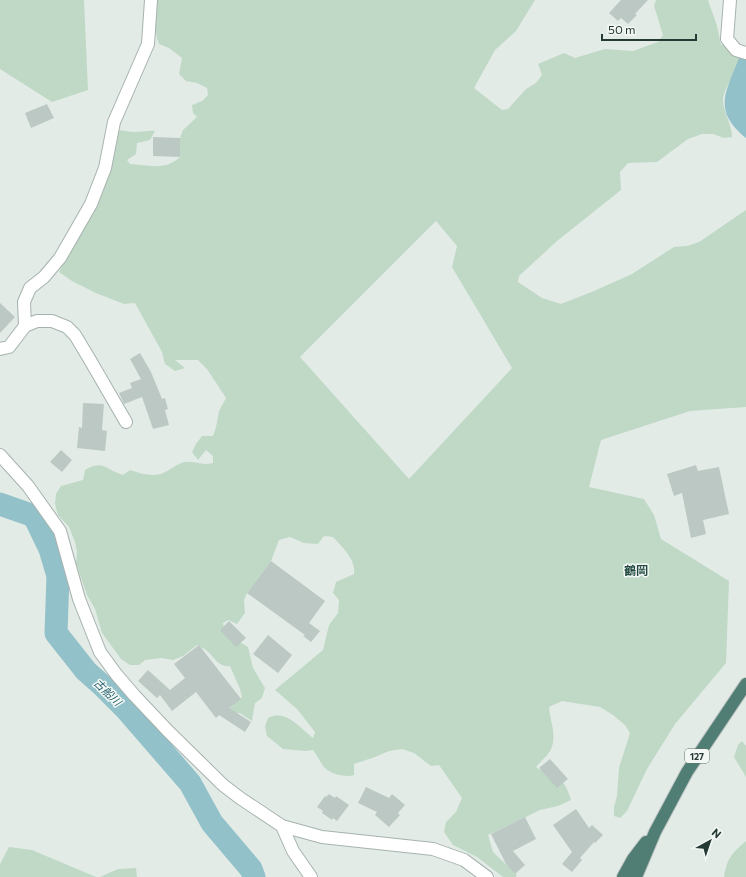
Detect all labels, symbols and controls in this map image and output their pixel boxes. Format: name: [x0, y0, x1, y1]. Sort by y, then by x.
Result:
scale bar: [602, 16, 696, 42]
text: 50 m: [608, 22, 636, 36]
district label: 鶴岡: [624, 563, 648, 577]
water label: 古船川: [92, 676, 125, 709]
road number: 127: [685, 749, 709, 763]
north arrow: [690, 821, 730, 861]
text: N: [709, 825, 724, 841]

